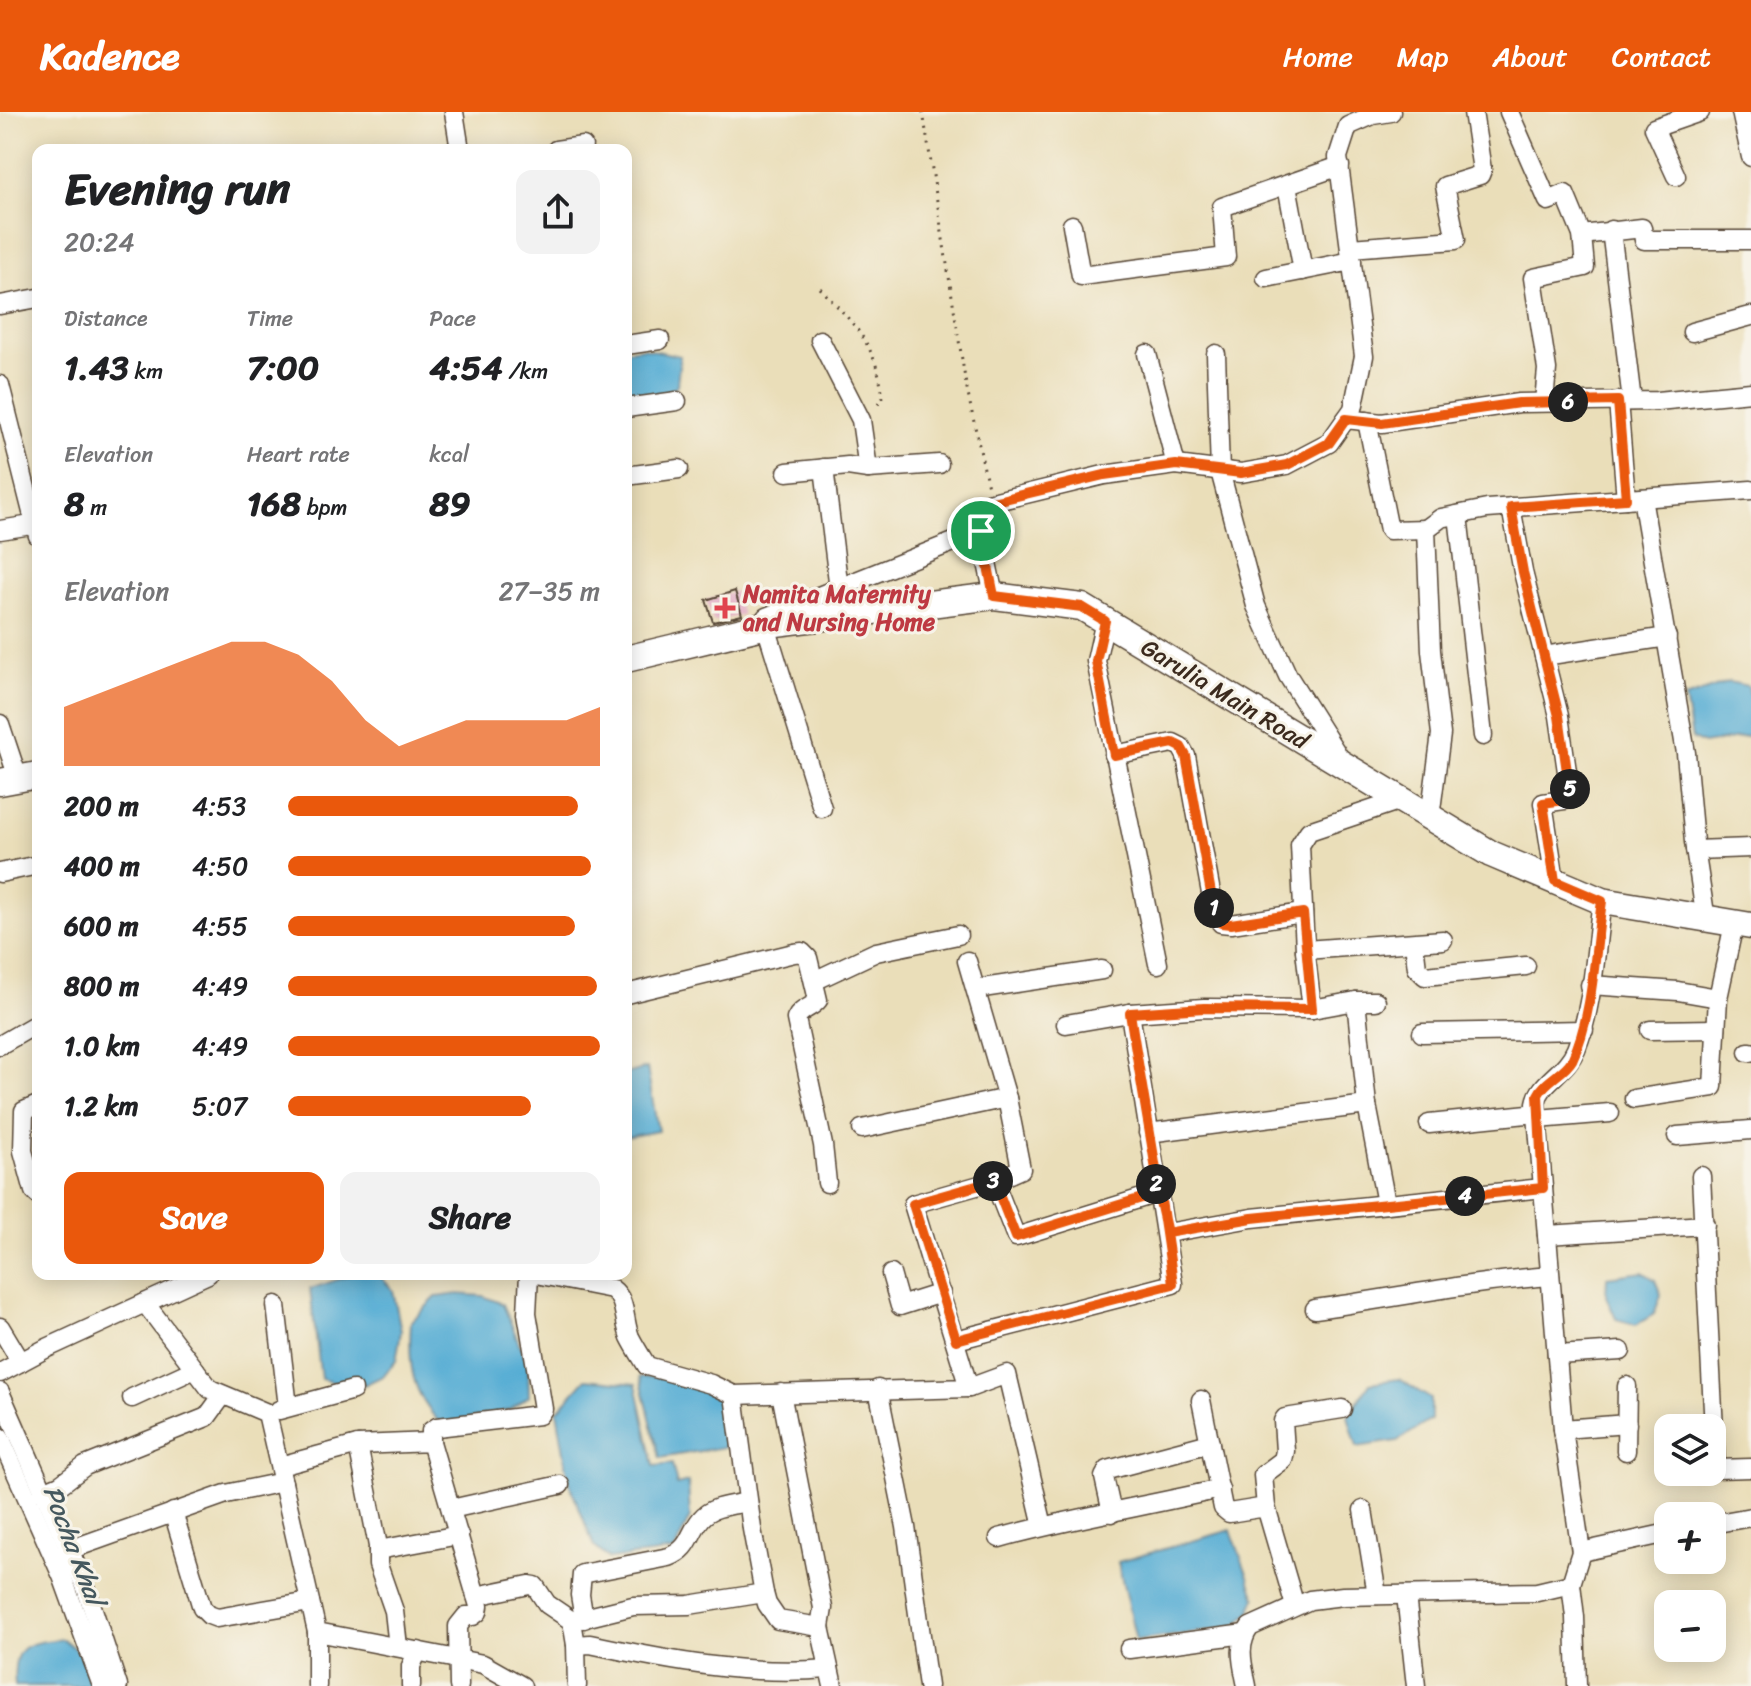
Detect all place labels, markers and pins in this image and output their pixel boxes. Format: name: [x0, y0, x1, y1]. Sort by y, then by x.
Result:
pin: 6: [1548, 382, 1588, 422]
pin: [947, 497, 1015, 565]
place label: Namita Maternity and Nursing Home: [742, 573, 936, 643]
marker: Namita Maternity and Nursing Home: [714, 597, 736, 619]
pin: 5: [1550, 769, 1590, 809]
pin: 1: [1194, 888, 1234, 928]
pin: 3: [973, 1161, 1013, 1201]
pin: 2: [1136, 1164, 1176, 1204]
pin: 4: [1445, 1176, 1485, 1216]

